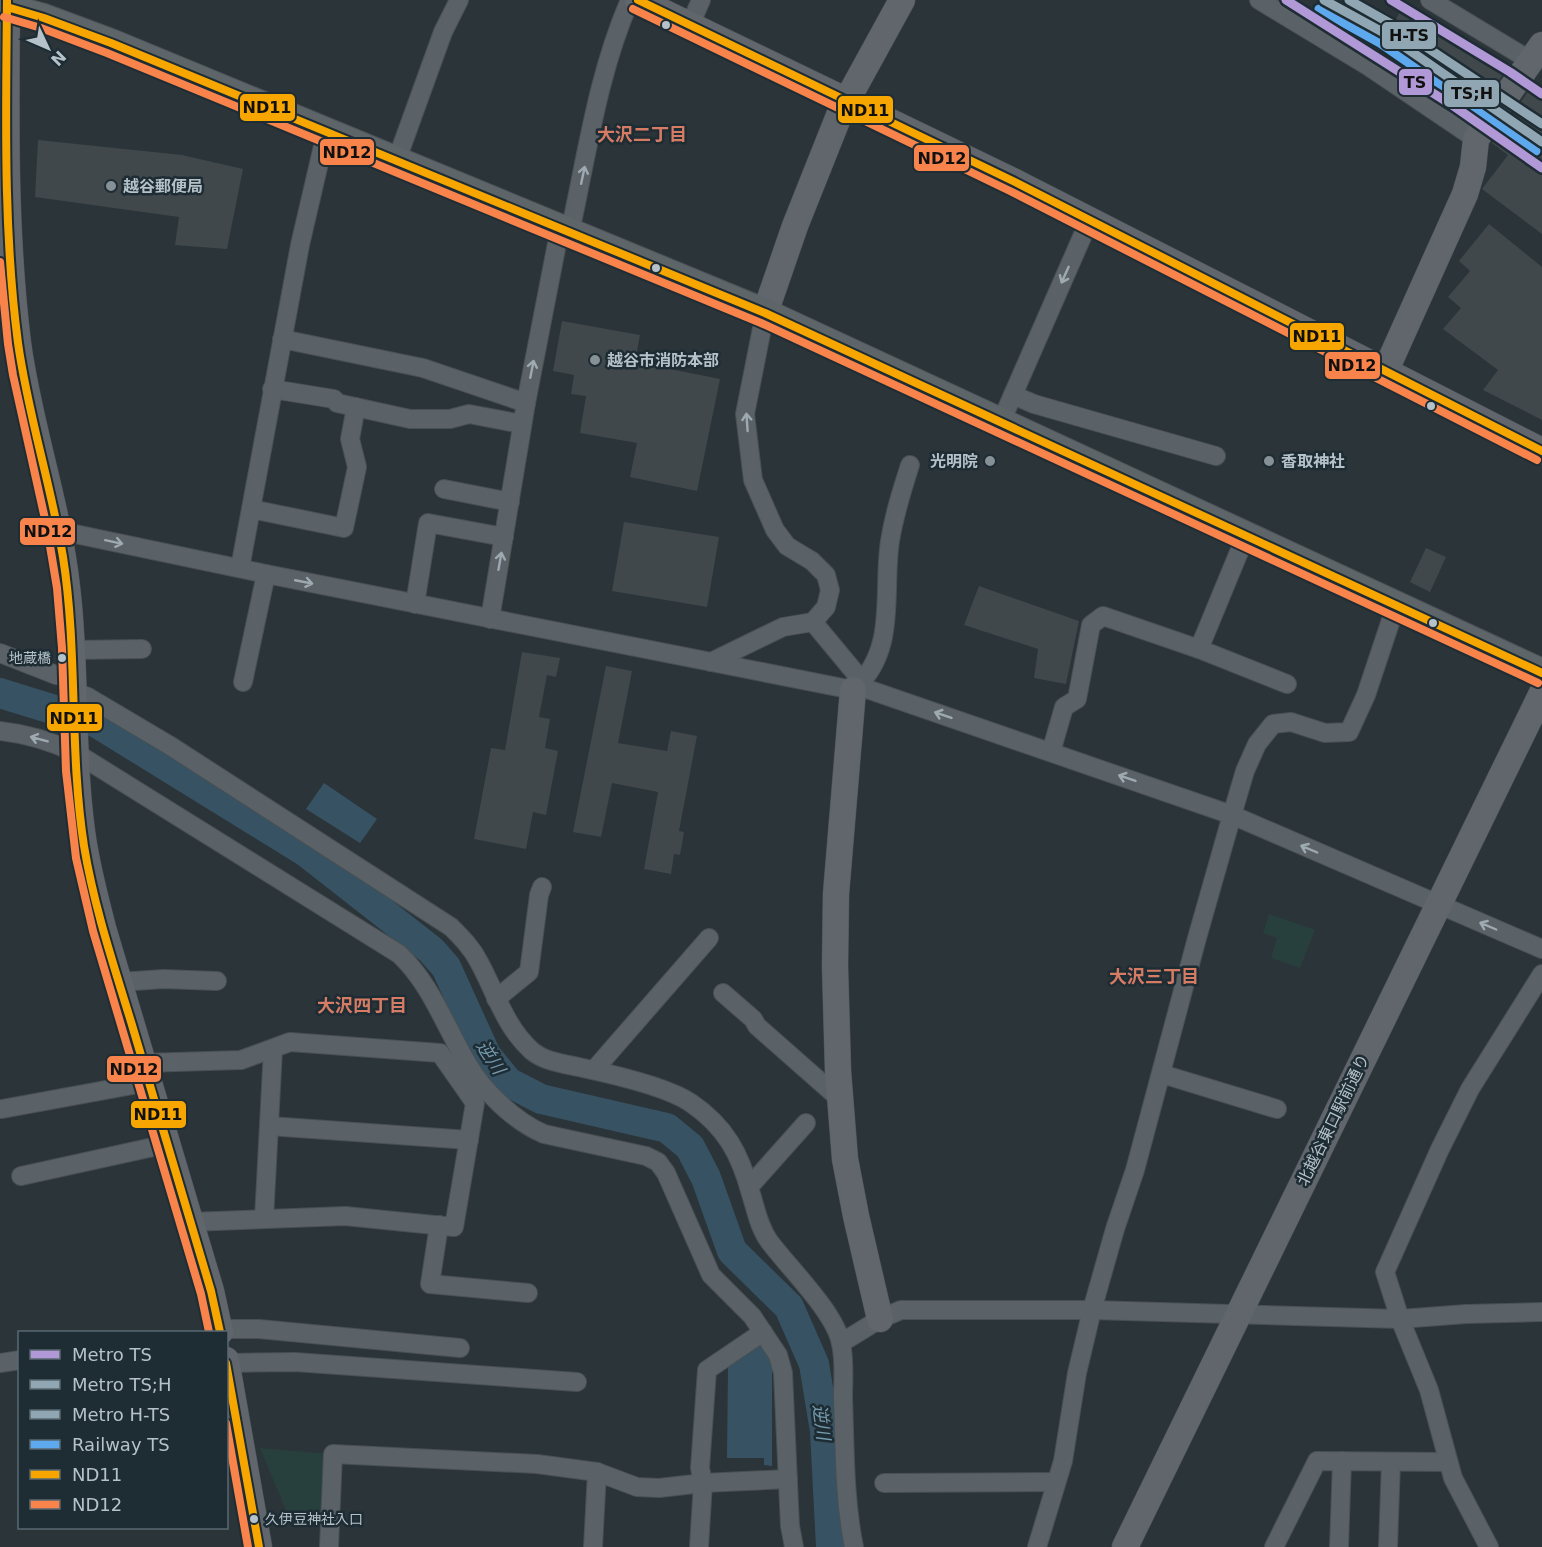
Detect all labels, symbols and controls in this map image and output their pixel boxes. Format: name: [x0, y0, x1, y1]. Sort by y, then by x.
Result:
north arrow: [18, 18, 78, 78]
unlabelled marker: [660, 19, 672, 31]
line badge: H-TS: [1381, 21, 1437, 50]
text: H-TS: [1389, 26, 1429, 45]
text: N: [47, 47, 70, 69]
line badge: TS: [1398, 68, 1433, 96]
text: TS: [1404, 73, 1426, 92]
line badge: TS;H: [1443, 79, 1500, 108]
text: TS;H: [1451, 84, 1493, 103]
line badge: ND11: [239, 93, 296, 122]
line badge: ND11: [837, 95, 894, 124]
text: ND11: [243, 98, 291, 117]
text: ND11: [841, 101, 889, 120]
district label: 大沢二丁目: [597, 124, 687, 145]
line badge: ND12: [319, 138, 375, 166]
text: ND12: [323, 143, 371, 162]
line badge: ND12: [913, 144, 970, 172]
text: ND12: [918, 149, 966, 168]
one-way arrow: [577, 166, 589, 185]
place label: 越谷郵便局: [123, 177, 203, 196]
marker: 越谷郵便局: [104, 179, 118, 193]
unlabelled marker: [650, 262, 662, 274]
one-way arrow: [1059, 265, 1071, 283]
line badge: ND11: [1289, 322, 1345, 351]
text: ND11: [1293, 327, 1341, 346]
place label: 越谷市消防本部: [607, 351, 719, 370]
line badge: ND12: [1324, 351, 1381, 380]
marker: 越谷市消防本部: [588, 353, 602, 367]
text: ND12: [1328, 356, 1376, 375]
one-way arrow: [527, 360, 538, 379]
unlabelled marker: [1425, 400, 1437, 412]
one-way arrow: [741, 413, 752, 432]
place label: 光明院: [930, 452, 978, 471]
place label: 香取神社: [1281, 452, 1345, 471]
marker: 光明院: [983, 454, 997, 468]
marker: 香取神社: [1262, 454, 1276, 468]
line badge: ND12: [19, 517, 76, 546]
text: ND12: [24, 522, 72, 541]
one-way arrow: [103, 537, 123, 548]
one-way arrow: [495, 552, 506, 571]
one-way arrow: [295, 576, 314, 588]
unlabelled marker: [1427, 617, 1439, 629]
place label: 地蔵橋: [9, 650, 51, 666]
marker: 地蔵橋: [56, 652, 68, 664]
line badge: ND11: [46, 703, 103, 732]
text: ND11: [50, 709, 98, 728]
one-way arrow: [934, 709, 953, 720]
one-way arrow: [30, 732, 49, 744]
one-way arrow: [1119, 772, 1137, 783]
one-way arrow: [1300, 843, 1319, 854]
one-way arrow: [1479, 920, 1498, 931]
district label: 大沢三丁目: [1109, 966, 1199, 987]
district label: 大沢四丁目: [317, 995, 407, 1016]
water label: 逆川: [472, 1036, 511, 1079]
street label: 北越谷東口駅前通り: [1293, 1051, 1373, 1189]
line badge: ND12: [106, 1055, 162, 1083]
text: ND12: [110, 1060, 158, 1079]
line badge: ND11: [130, 1100, 187, 1129]
text: ND11: [134, 1105, 182, 1124]
legend: [18, 1331, 228, 1529]
text: Metro TS: [72, 1344, 152, 1365]
text: Metro TS;H: [72, 1374, 171, 1395]
water label: 逆川: [809, 1403, 835, 1443]
text: Metro H-TS: [72, 1404, 170, 1425]
text: Railway TS: [72, 1434, 170, 1455]
text: ND11: [72, 1464, 122, 1485]
text: ND12: [72, 1494, 122, 1515]
place label: 久伊豆神社入口: [265, 1511, 363, 1527]
marker: 久伊豆神社入口: [248, 1513, 260, 1525]

